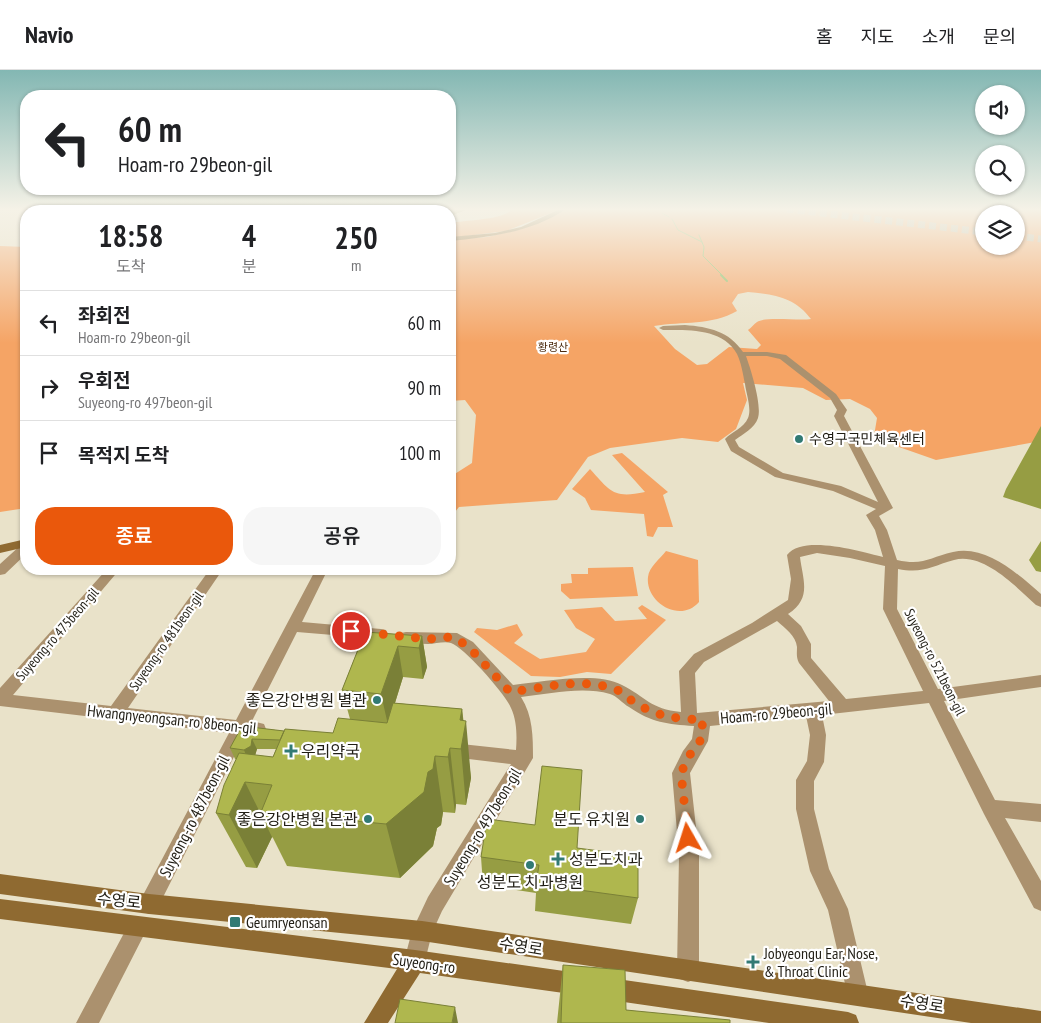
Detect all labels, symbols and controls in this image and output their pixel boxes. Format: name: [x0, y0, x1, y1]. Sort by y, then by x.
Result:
text: Navio: [25, 19, 74, 50]
text: 홈: [816, 25, 833, 48]
text: 지도: [861, 25, 894, 48]
text: 소개: [922, 25, 955, 48]
text: 문의: [983, 25, 1016, 48]
map controls: [975, 85, 1025, 255]
button: sound: [975, 85, 1025, 135]
text: 60 m: [118, 106, 182, 152]
icon: left: [35, 110, 100, 175]
button: search: [975, 145, 1025, 195]
text: Hoam-ro 29beon-gil: [118, 150, 272, 178]
button: layers: [975, 205, 1025, 255]
text: 18:58: [98, 216, 163, 255]
text: 4: [242, 216, 256, 255]
text: 250: [335, 218, 378, 257]
text: m: [351, 255, 361, 275]
text: 도착: [116, 256, 146, 276]
text: 분: [242, 256, 256, 276]
text: 좌회전: [78, 303, 130, 327]
icon: left: [35, 309, 63, 337]
text: 60 m: [408, 311, 441, 335]
text: Hoam-ro 29beon-gil: [78, 327, 190, 347]
park label: 황령산: [538, 340, 568, 354]
text: 우회전: [78, 368, 130, 392]
icon: right: [35, 374, 63, 402]
text: 90 m: [408, 376, 441, 400]
text: Suyeong-ro 497beon-gil: [78, 392, 212, 412]
place label: 수영구국민체육센터: [809, 430, 925, 448]
marker: 수영구국민체육센터: [793, 433, 805, 445]
icon: arrive: [35, 439, 63, 467]
text: 100 m: [399, 441, 441, 465]
text: 목적지 도착: [78, 443, 169, 467]
button: 종료: [35, 507, 233, 565]
button: 공유: [243, 507, 441, 565]
street label: Suyeong-ro 475beon-gil: [12, 583, 103, 684]
street label: Suyeong-ro 481beon-gil: [125, 587, 207, 694]
street label: Suyeong-ro 521beon-gil: [900, 606, 970, 719]
pin: [330, 610, 372, 652]
icon: arrive: [337, 617, 365, 645]
place label: 좋은강안병원 별관: [246, 690, 367, 710]
marker: 좋은강안병원 별관: [371, 694, 383, 706]
street label: Hoam-ro 29beon-gil: [719, 698, 833, 728]
street label: Hwangnyeongsan-ro 8beon-gil: [86, 700, 258, 738]
place label: 우리약국: [301, 741, 360, 761]
marker: 우리약국: [285, 745, 297, 757]
street label: Suyeong-ro 487beon-gil: [155, 751, 233, 880]
street label: Suyeong-ro 497beon-gil: [439, 764, 525, 890]
place label: 좋은강안병원 본관: [237, 809, 358, 829]
place label: 분도 유치원: [553, 809, 630, 829]
position arrow: [661, 811, 713, 863]
marker: 좋은강안병원 본관: [362, 813, 374, 825]
marker: 분도 유치원: [634, 813, 646, 825]
place label: 성분도치과: [569, 849, 643, 869]
marker: 성분도치과: [551, 852, 565, 866]
marker: 성분도 치과병원: [524, 859, 536, 871]
place label: 성분도 치과병원: [477, 872, 583, 892]
street label: 수영로: [96, 888, 142, 912]
place label: Geumryeonsan: [246, 912, 328, 932]
marker: Geumryeonsan: [228, 915, 242, 929]
street label: 수영로: [498, 933, 545, 959]
place label: Jobyeongu Ear, Nose, & Throat Clinic: [763, 943, 878, 981]
street label: Suyeong-ro: [391, 949, 457, 977]
marker: Jobyeongu Ear, Nose, & Throat Clinic: [746, 955, 760, 969]
street label: 수영로: [899, 990, 946, 1016]

